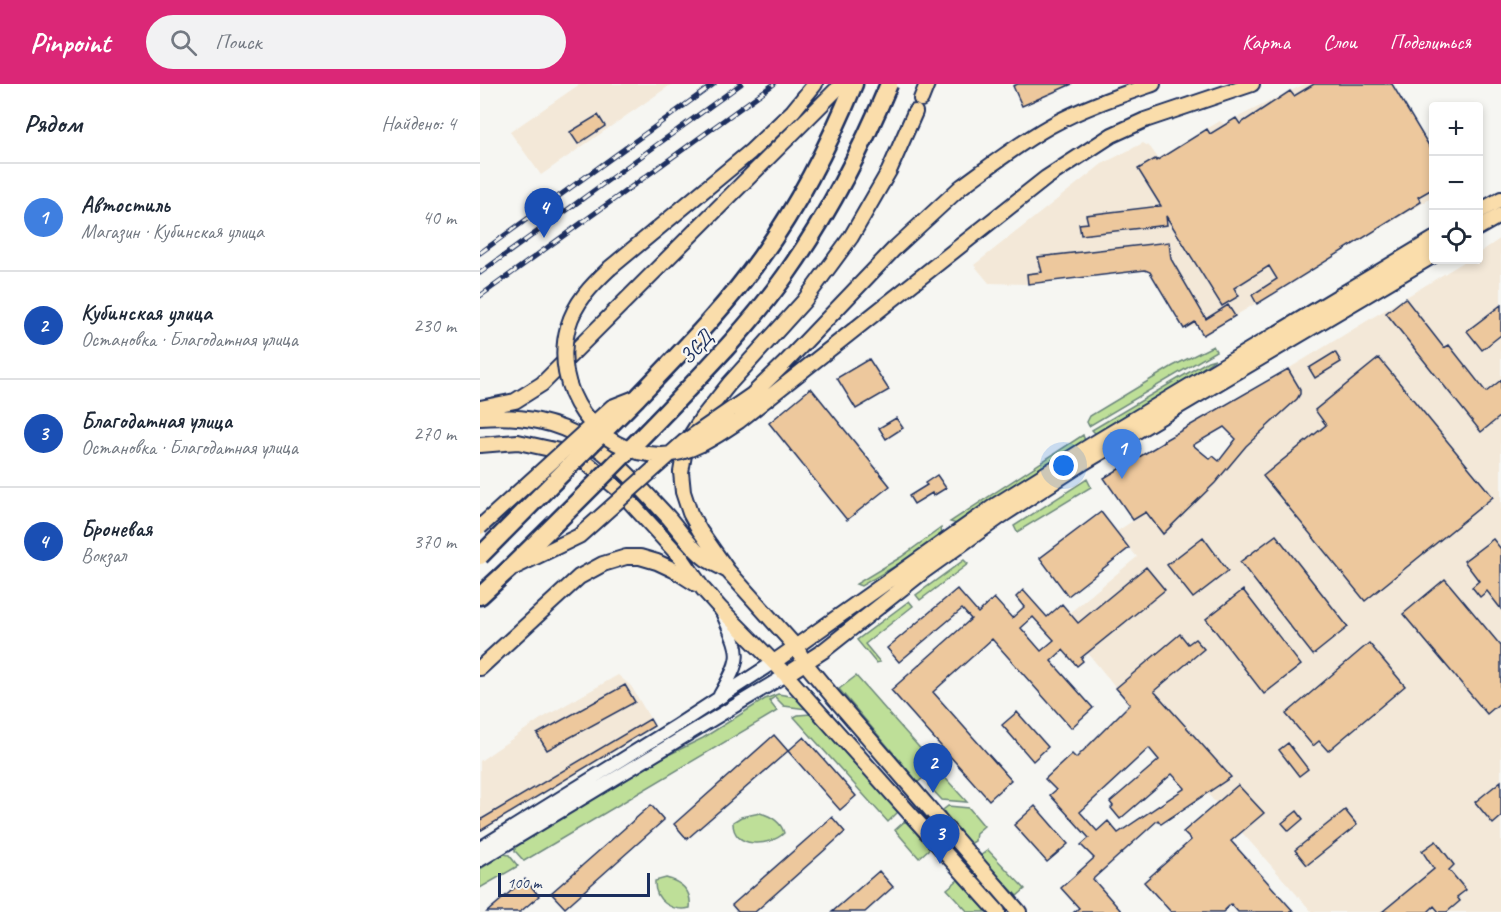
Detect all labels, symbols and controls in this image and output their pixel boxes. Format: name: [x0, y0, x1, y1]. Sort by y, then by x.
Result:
search box: [146, 15, 566, 69]
text: Pinpoint: [30, 25, 110, 60]
icon: search: [167, 26, 200, 59]
text: Поиск: [215, 28, 262, 56]
text: Карта: [1242, 29, 1290, 55]
text: Слои: [1323, 29, 1357, 55]
text: Поделиться: [1390, 29, 1471, 55]
map controls: [1429, 102, 1483, 264]
button: +: [1429, 102, 1483, 156]
text: Рядом: [24, 107, 82, 140]
text: Найдено: 4: [381, 111, 456, 136]
button: −: [1429, 156, 1483, 210]
pin: 4: [524, 188, 564, 238]
text: Автостиль: [81, 191, 170, 219]
text: 1: [39, 205, 48, 230]
text: 40 m: [422, 205, 456, 230]
button: locate: [1429, 210, 1483, 264]
text: Магазин · Кубинская улица: [81, 219, 264, 244]
text: Кубинская улица: [81, 299, 212, 327]
text: 2: [39, 313, 48, 338]
text: 230 m: [413, 313, 456, 338]
street label: ЗСД: [674, 324, 719, 370]
text: Остановка · Благодатная улица: [81, 327, 298, 352]
text: Благодатная улица: [81, 407, 232, 435]
text: 3: [39, 421, 48, 446]
text: 270 m: [413, 421, 456, 446]
pin: 1: [1102, 430, 1142, 479]
text: Остановка · Благодатная улица: [81, 435, 298, 460]
your location: [1049, 451, 1078, 480]
text: Броневая: [81, 515, 152, 543]
text: 4: [39, 529, 48, 554]
text: 370 m: [413, 529, 456, 554]
text: Вокзал: [81, 543, 126, 568]
pin: 2: [914, 744, 952, 793]
pin: 3: [920, 814, 960, 864]
scale bar: [498, 870, 650, 898]
text: 100 m: [507, 873, 541, 893]

